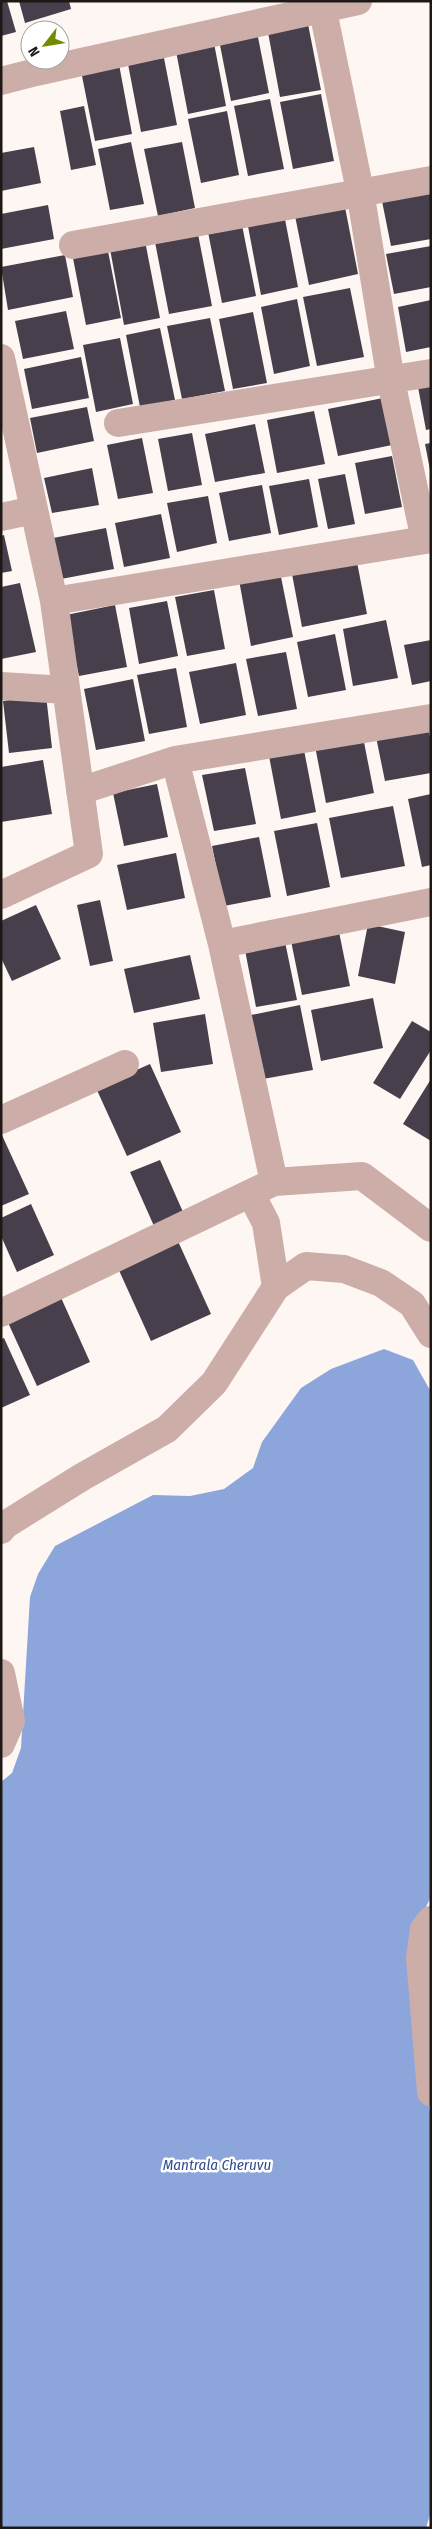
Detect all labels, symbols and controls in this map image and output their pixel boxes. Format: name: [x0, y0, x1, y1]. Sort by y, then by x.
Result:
north arrow: [20, 20, 70, 70]
text: N: [25, 43, 44, 59]
water label: Mantrala Cheruvu: [163, 2156, 271, 2174]

